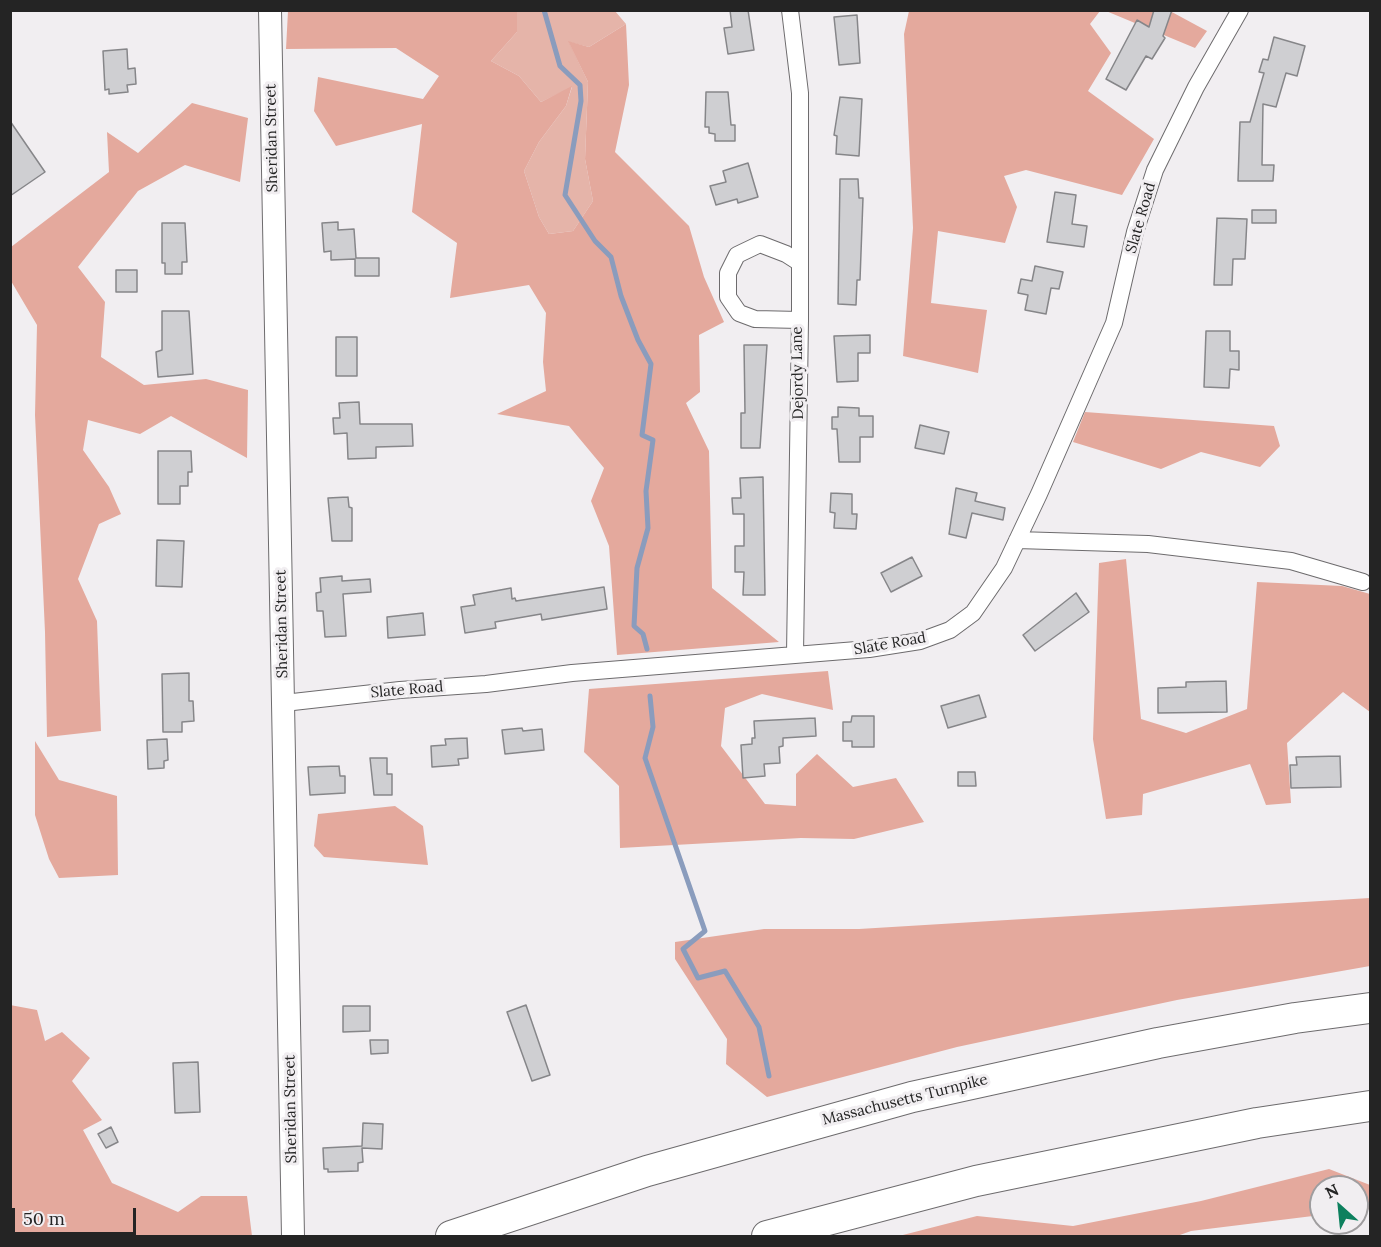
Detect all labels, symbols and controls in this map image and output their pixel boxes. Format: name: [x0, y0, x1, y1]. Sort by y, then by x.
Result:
street label: Sheridan Street: [262, 84, 282, 192]
street label: Slate Road: [1122, 180, 1160, 256]
street label: Dejordy Lane: [788, 326, 808, 420]
street label: Sheridan Street: [272, 570, 292, 678]
street label: Slate Road: [853, 629, 927, 659]
street label: Slate Road: [370, 678, 444, 702]
street label: Sheridan Street: [281, 1055, 301, 1163]
street label: Massachusetts Turnpike: [820, 1071, 990, 1129]
north arrow: [1309, 1175, 1369, 1235]
text: N: [1322, 1179, 1342, 1202]
scale bar: [15, 1196, 140, 1234]
text: 50 m: [23, 1207, 65, 1230]

